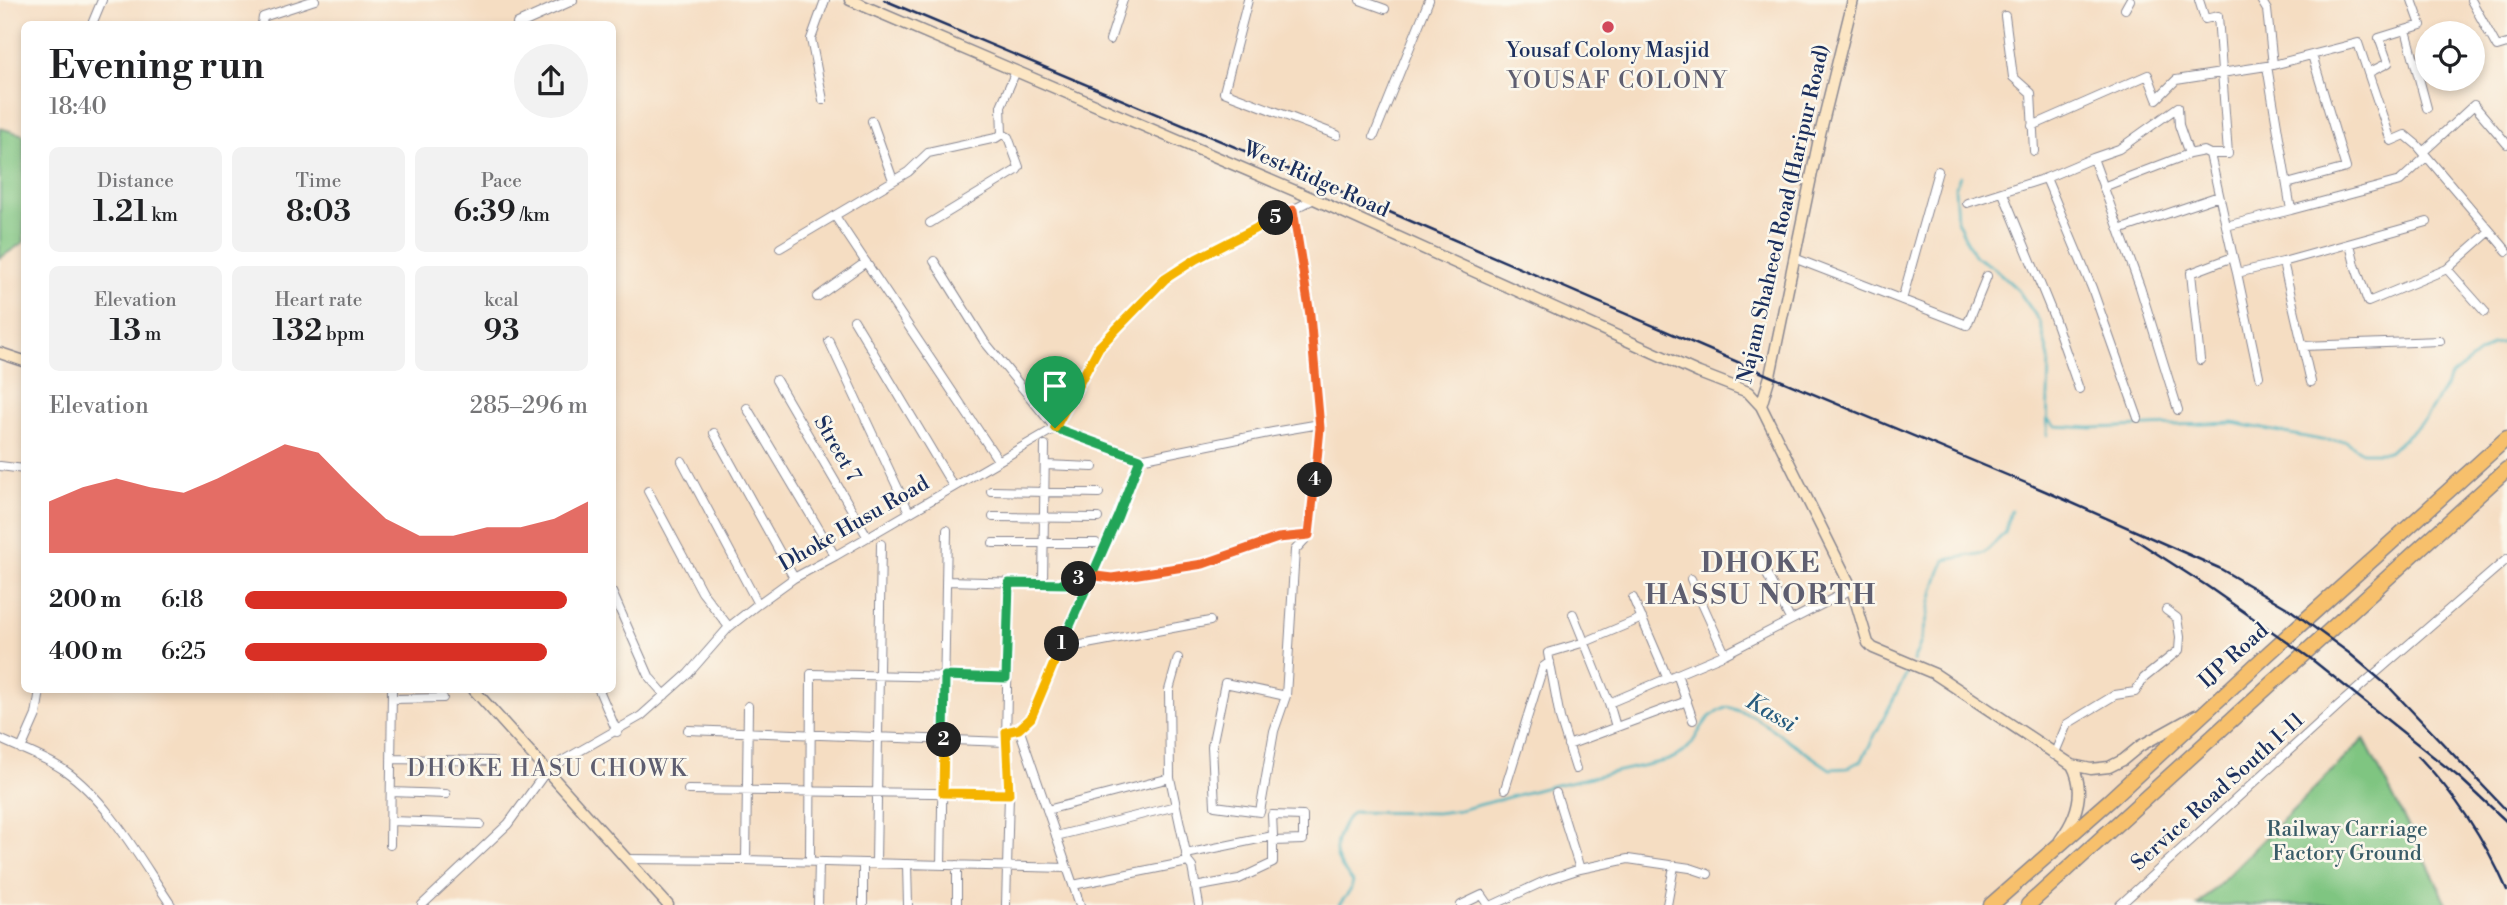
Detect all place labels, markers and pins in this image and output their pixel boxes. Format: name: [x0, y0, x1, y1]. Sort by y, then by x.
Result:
marker: Yousaf Colony Masjid: [1600, 19, 1616, 35]
place label: Yousaf Colony Masjid: [1505, 38, 1710, 64]
pin: 5: [1258, 200, 1294, 235]
pin: [1025, 356, 1085, 428]
pin: 4: [1298, 462, 1332, 498]
pin: 3: [1062, 562, 1096, 596]
pin: 1: [1044, 626, 1080, 662]
pin: 2: [926, 722, 962, 758]

